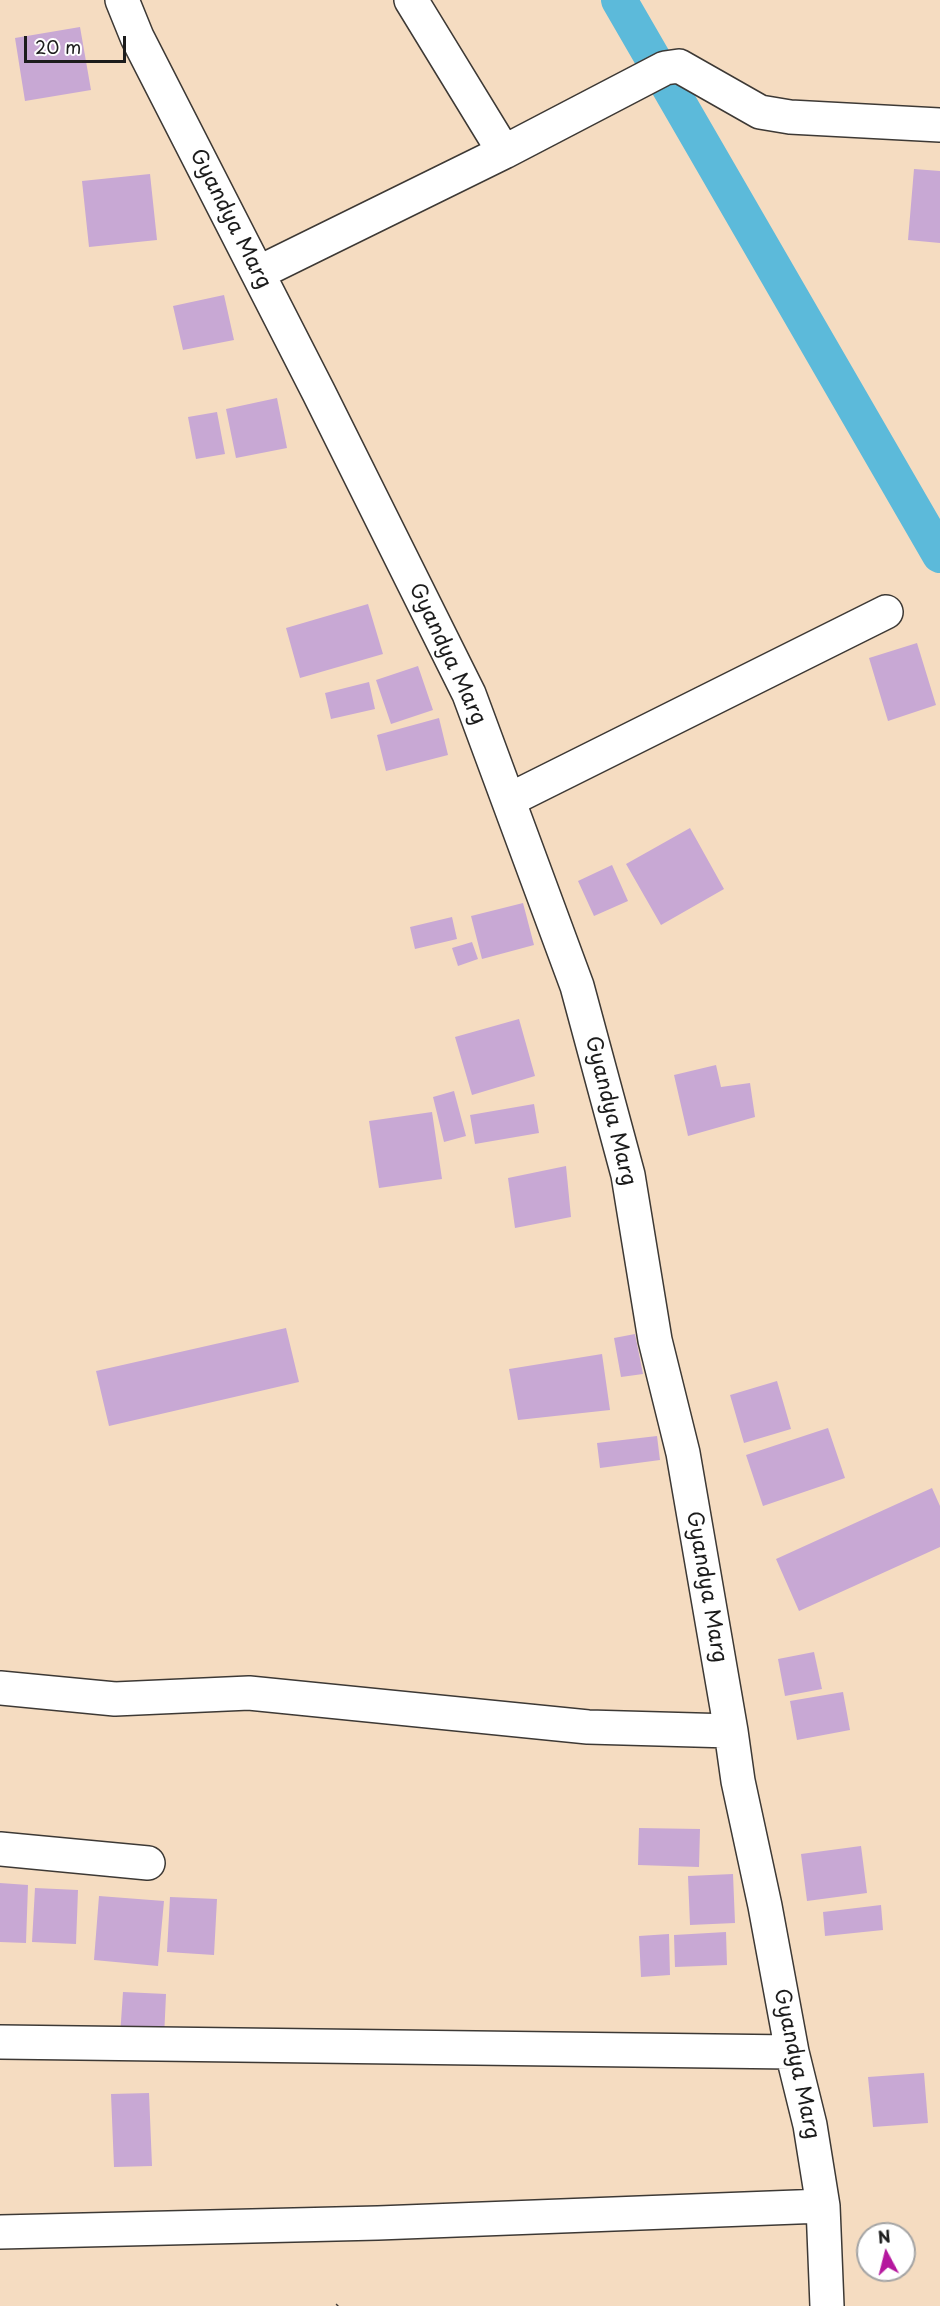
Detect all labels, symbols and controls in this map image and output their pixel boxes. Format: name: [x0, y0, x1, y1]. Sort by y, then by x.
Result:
scale bar: [27, 24, 129, 62]
text: 20 m: [35, 33, 81, 60]
street label: Gyandya Marg: [184, 145, 276, 293]
street label: Gyandya Marg: [403, 579, 491, 729]
street label: Gyandya Marg: [579, 1034, 641, 1188]
street label: Gyandya Marg: [680, 1509, 732, 1665]
street label: Gyandya Marg: [768, 1986, 824, 2142]
north arrow: [856, 2222, 916, 2282]
text: N: [876, 2223, 892, 2249]

